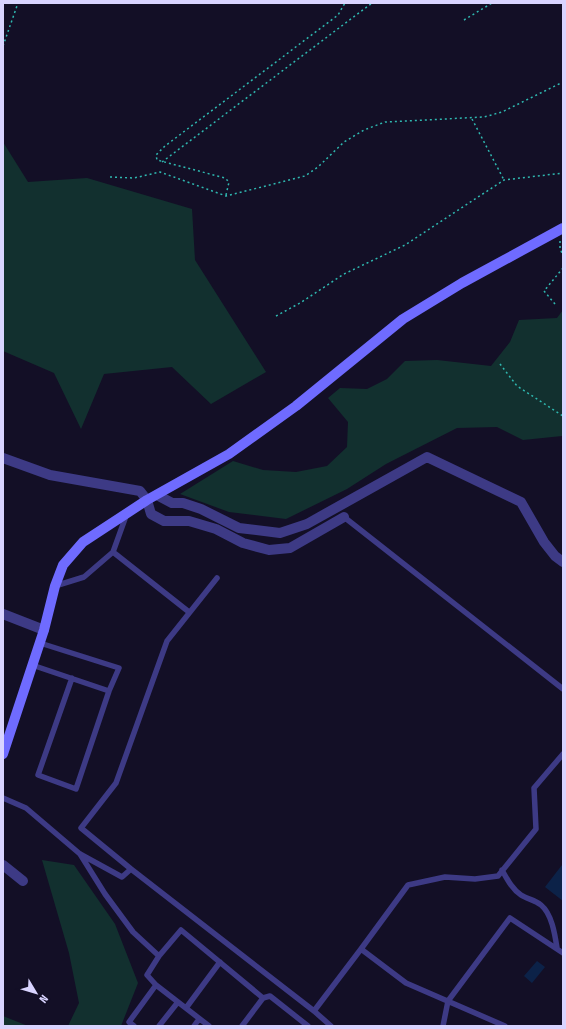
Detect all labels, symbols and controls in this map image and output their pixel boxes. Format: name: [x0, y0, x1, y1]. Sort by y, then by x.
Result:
north arrow: [16, 973, 56, 1013]
text: N: [36, 992, 51, 1005]

